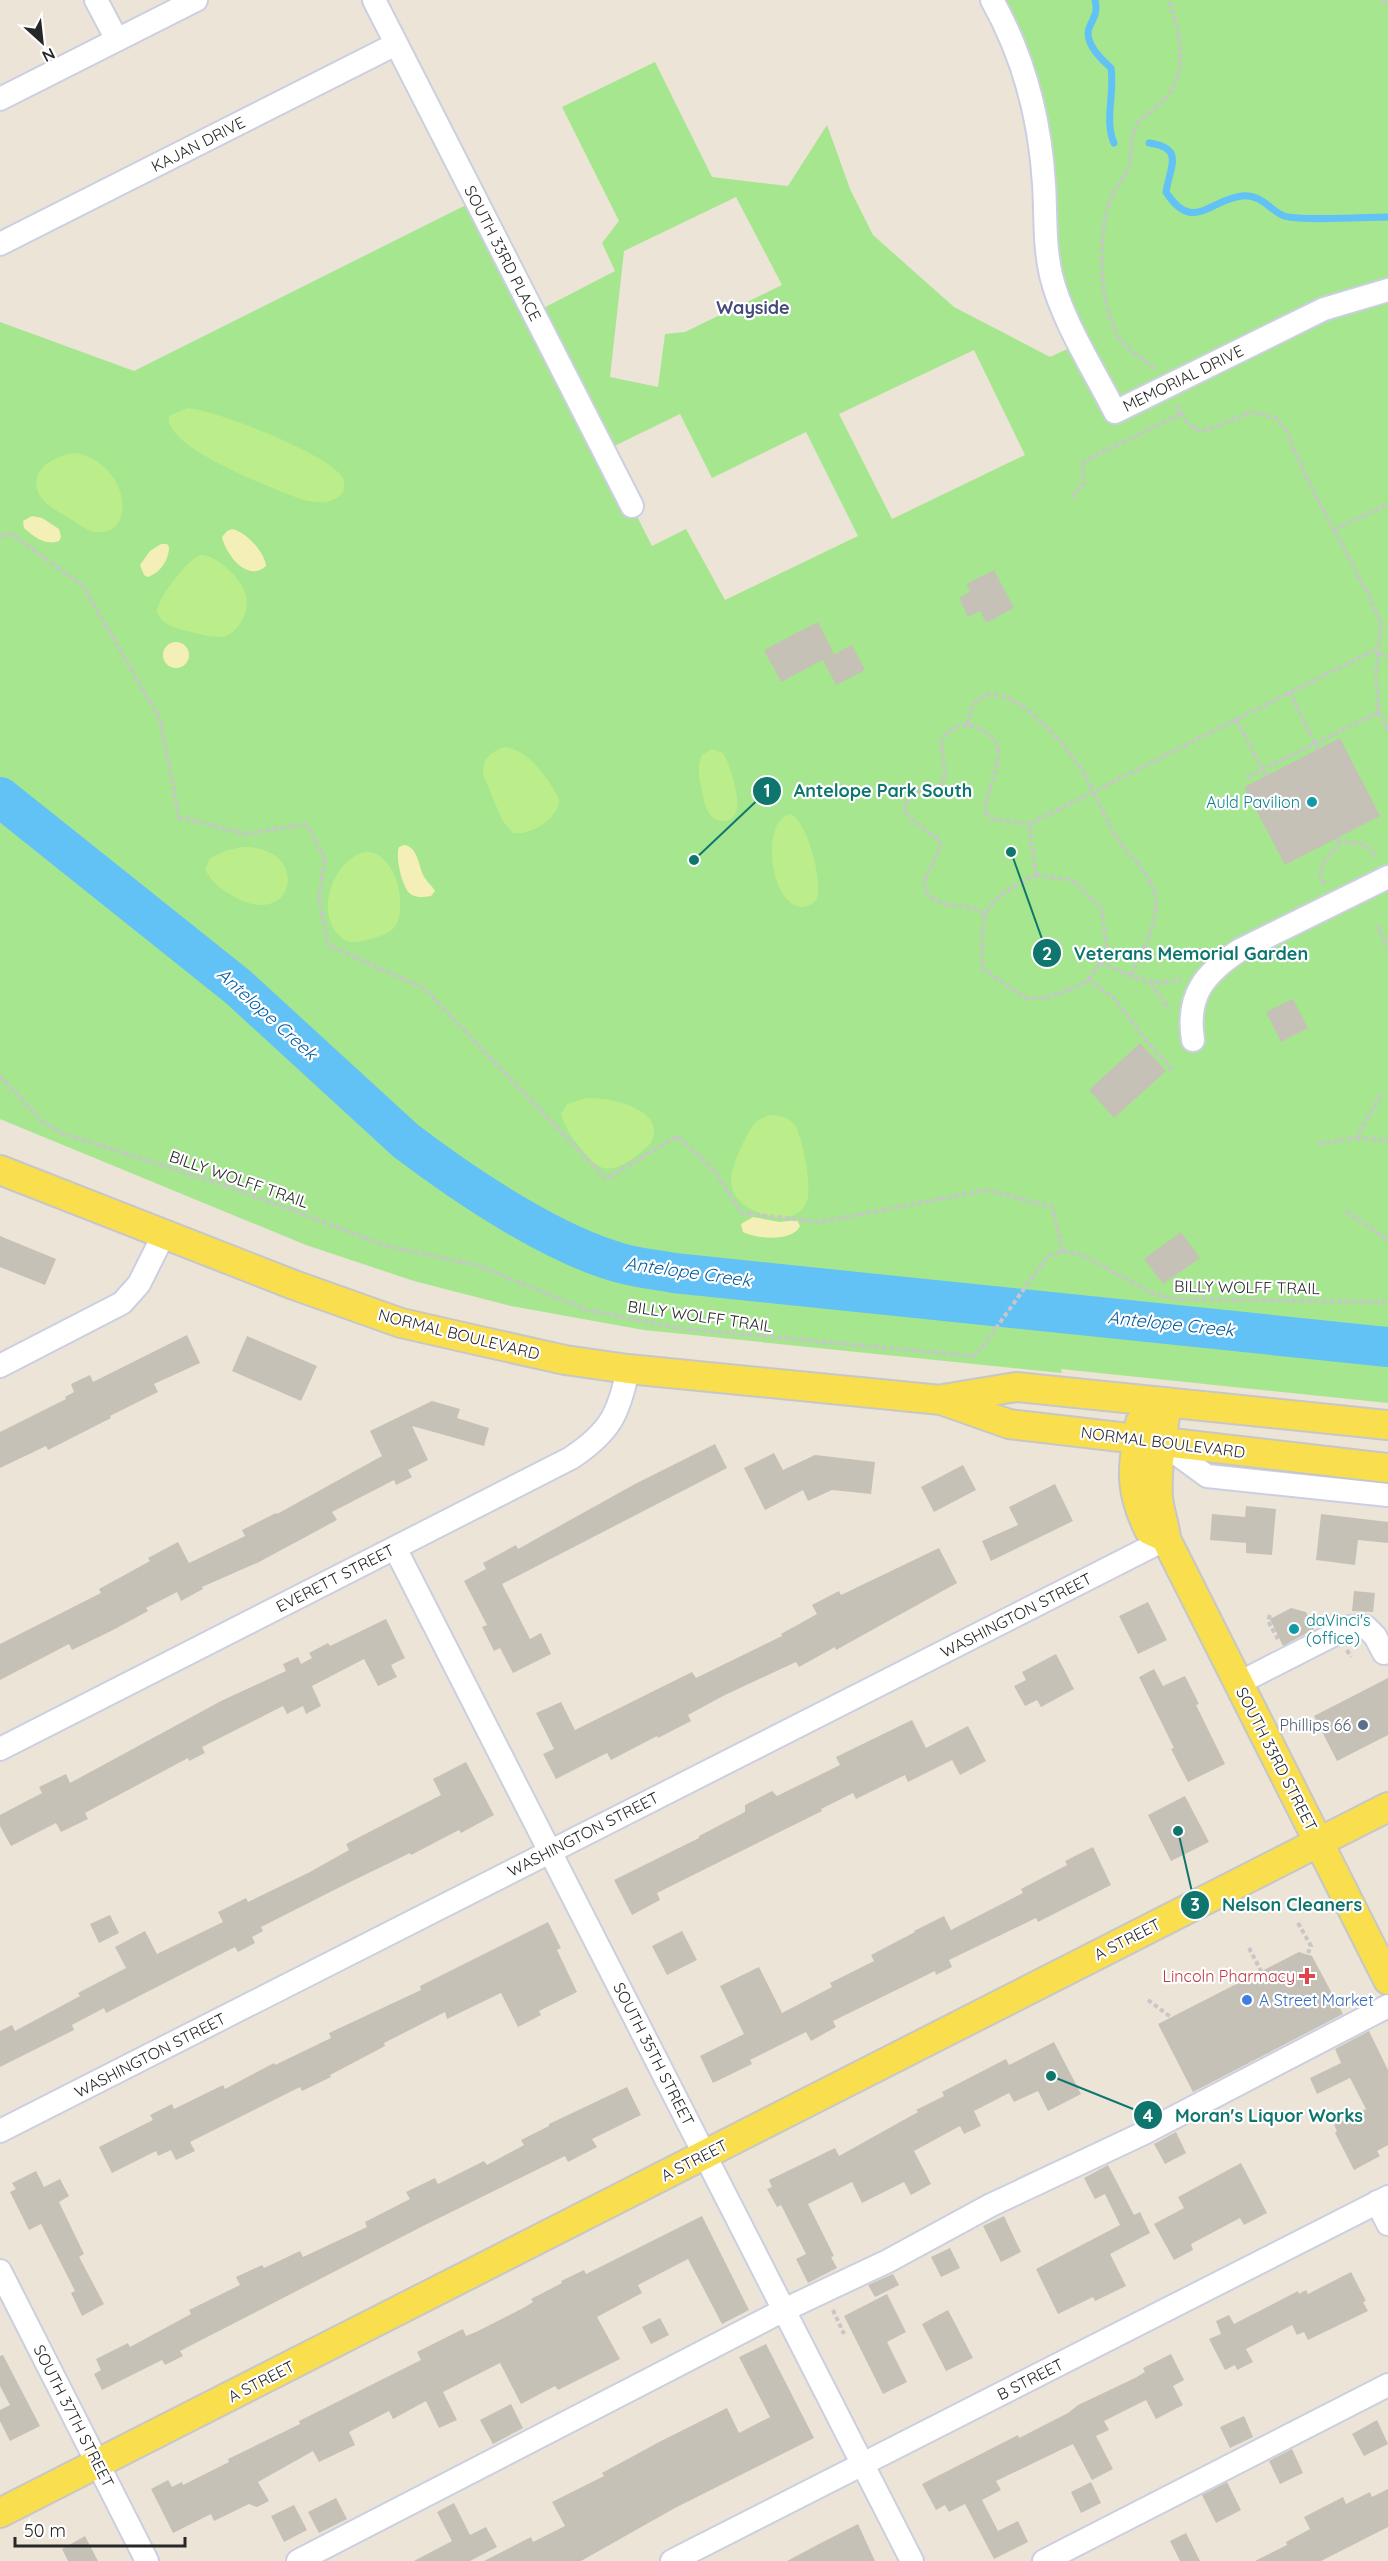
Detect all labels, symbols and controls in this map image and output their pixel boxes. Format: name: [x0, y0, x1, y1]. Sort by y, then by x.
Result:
north arrow: [12, 12, 72, 72]
text: N: [39, 44, 59, 67]
street label: KAJAN DRIVE: [148, 112, 248, 176]
street label: SOUTH 33RD PLACE: [460, 182, 546, 324]
district label: Wayside: [716, 296, 790, 319]
street label: MEMORIAL DRIVE: [1119, 340, 1247, 416]
callout: Antelope Park South: [752, 773, 985, 809]
text: 1: [763, 779, 771, 802]
text: Antelope Park South: [794, 779, 972, 802]
place label: Auld Pavilion: [1206, 792, 1300, 812]
marker: Auld Pavilion: [1305, 795, 1319, 809]
callout: Veterans Memorial Garden: [1032, 935, 1320, 971]
text: 2: [1042, 942, 1052, 965]
text: Veterans Memorial Garden: [1074, 942, 1308, 965]
water label: Antelope Creek: [212, 962, 323, 1066]
street label: BILLY WOLFF TRAIL: [167, 1146, 312, 1212]
water label: Antelope Creek: [623, 1251, 754, 1292]
street label: BILLY WOLFF TRAIL: [1174, 1276, 1320, 1298]
street label: BILLY WOLFF TRAIL: [626, 1296, 774, 1336]
street label: NORMAL BOULEVARD: [376, 1304, 542, 1364]
water label: Antelope Creek: [1107, 1305, 1237, 1342]
street label: NORMAL BOULEVARD: [1080, 1422, 1246, 1462]
street label: EVERETT STREET: [273, 1539, 398, 1616]
street label: WASHINGTON STREET: [937, 1568, 1095, 1662]
place label: daVinci's (office): [1306, 1610, 1371, 1648]
marker: daVinci's (office): [1287, 1622, 1301, 1636]
street label: SOUTH 33RD STREET: [1232, 1684, 1322, 1835]
place label: Phillips 66: [1279, 1715, 1351, 1735]
marker: Phillips 66: [1356, 1718, 1370, 1732]
street label: WASHINGTON STREET: [504, 1787, 662, 1881]
callout: Nelson Cleaners: [1180, 1887, 1374, 1923]
text: 3: [1190, 1893, 1200, 1916]
text: Nelson Cleaners: [1222, 1893, 1362, 1916]
street label: A STREET: [1090, 1914, 1164, 1964]
place label: Lincoln Pharmacy: [1162, 1966, 1295, 1986]
marker: Lincoln Pharmacy: [1300, 1969, 1314, 1983]
street label: SOUTH 35TH STREET: [609, 1979, 699, 2129]
place label: A Street Market: [1259, 1990, 1374, 2010]
marker: A Street Market: [1240, 1993, 1254, 2007]
street label: WASHINGTON STREET: [71, 2008, 229, 2102]
callout: Moran's Liquor Works: [1133, 2097, 1375, 2133]
text: 4: [1143, 2104, 1154, 2127]
text: Moran's Liquor Works: [1175, 2104, 1363, 2127]
street label: A STREET: [657, 2135, 731, 2185]
street label: SOUTH 37TH STREET: [29, 2341, 119, 2491]
street label: B STREET: [993, 2354, 1067, 2404]
street label: A STREET: [224, 2356, 298, 2406]
scale bar: [15, 2510, 184, 2548]
text: 50 m: [24, 2519, 66, 2542]

